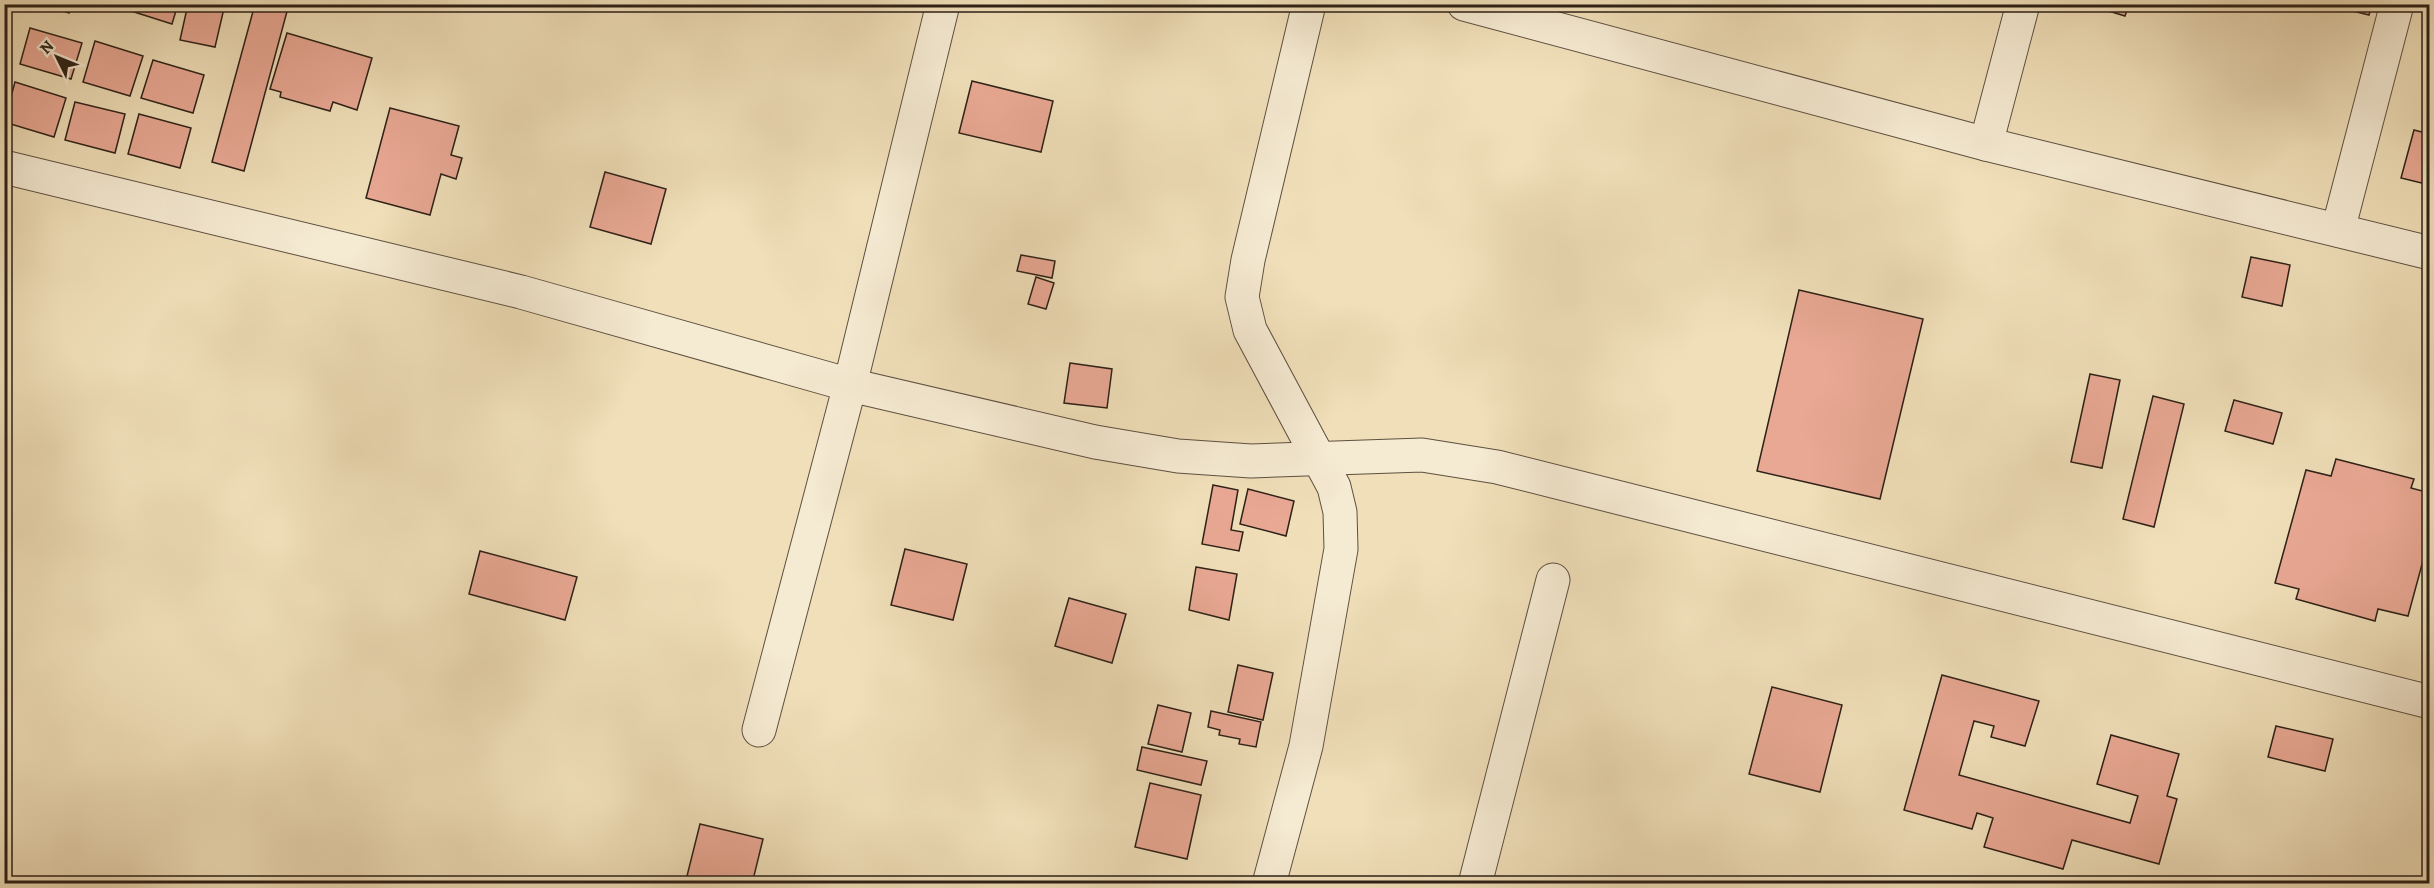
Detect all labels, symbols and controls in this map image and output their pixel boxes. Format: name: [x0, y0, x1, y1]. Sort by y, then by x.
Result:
north arrow: [27, 27, 87, 87]
text: N: [35, 35, 59, 59]

